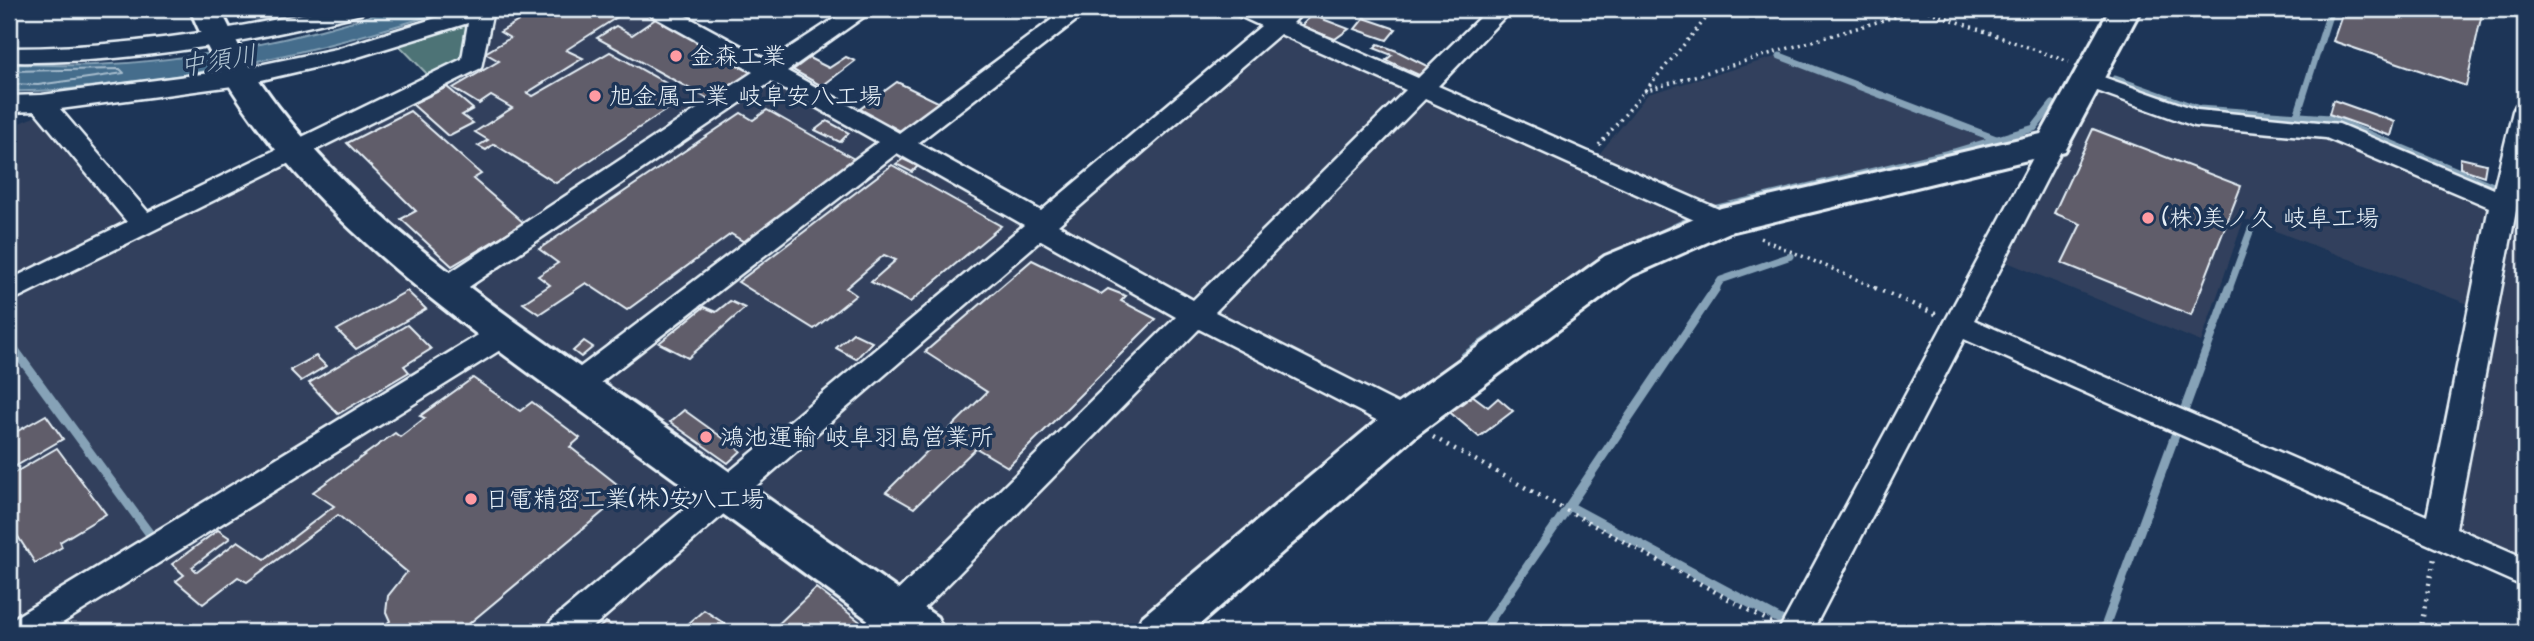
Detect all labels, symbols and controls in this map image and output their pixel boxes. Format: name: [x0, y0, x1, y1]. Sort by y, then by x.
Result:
water label: 中須川: [177, 37, 259, 85]
place label: 金森工業: [690, 40, 786, 74]
marker: 金森工業: [668, 48, 684, 64]
place label: 旭金属工業 岐阜安八工場: [609, 80, 883, 114]
marker: 旭金属工業 岐阜安八工場: [587, 88, 603, 104]
place label: (株)美ノ久 岐阜工場: [2162, 202, 2379, 236]
marker: (株)美ノ久 岐阜工場: [2140, 210, 2156, 226]
place label: 鴻池運輸 岐阜羽島営業所: [720, 421, 994, 455]
marker: 鴻池運輸 岐阜羽島営業所: [698, 429, 714, 445]
place label: 日電精密工業(株)安八工場: [485, 483, 765, 517]
marker: 日電精密工業(株)安八工場: [463, 491, 479, 507]

